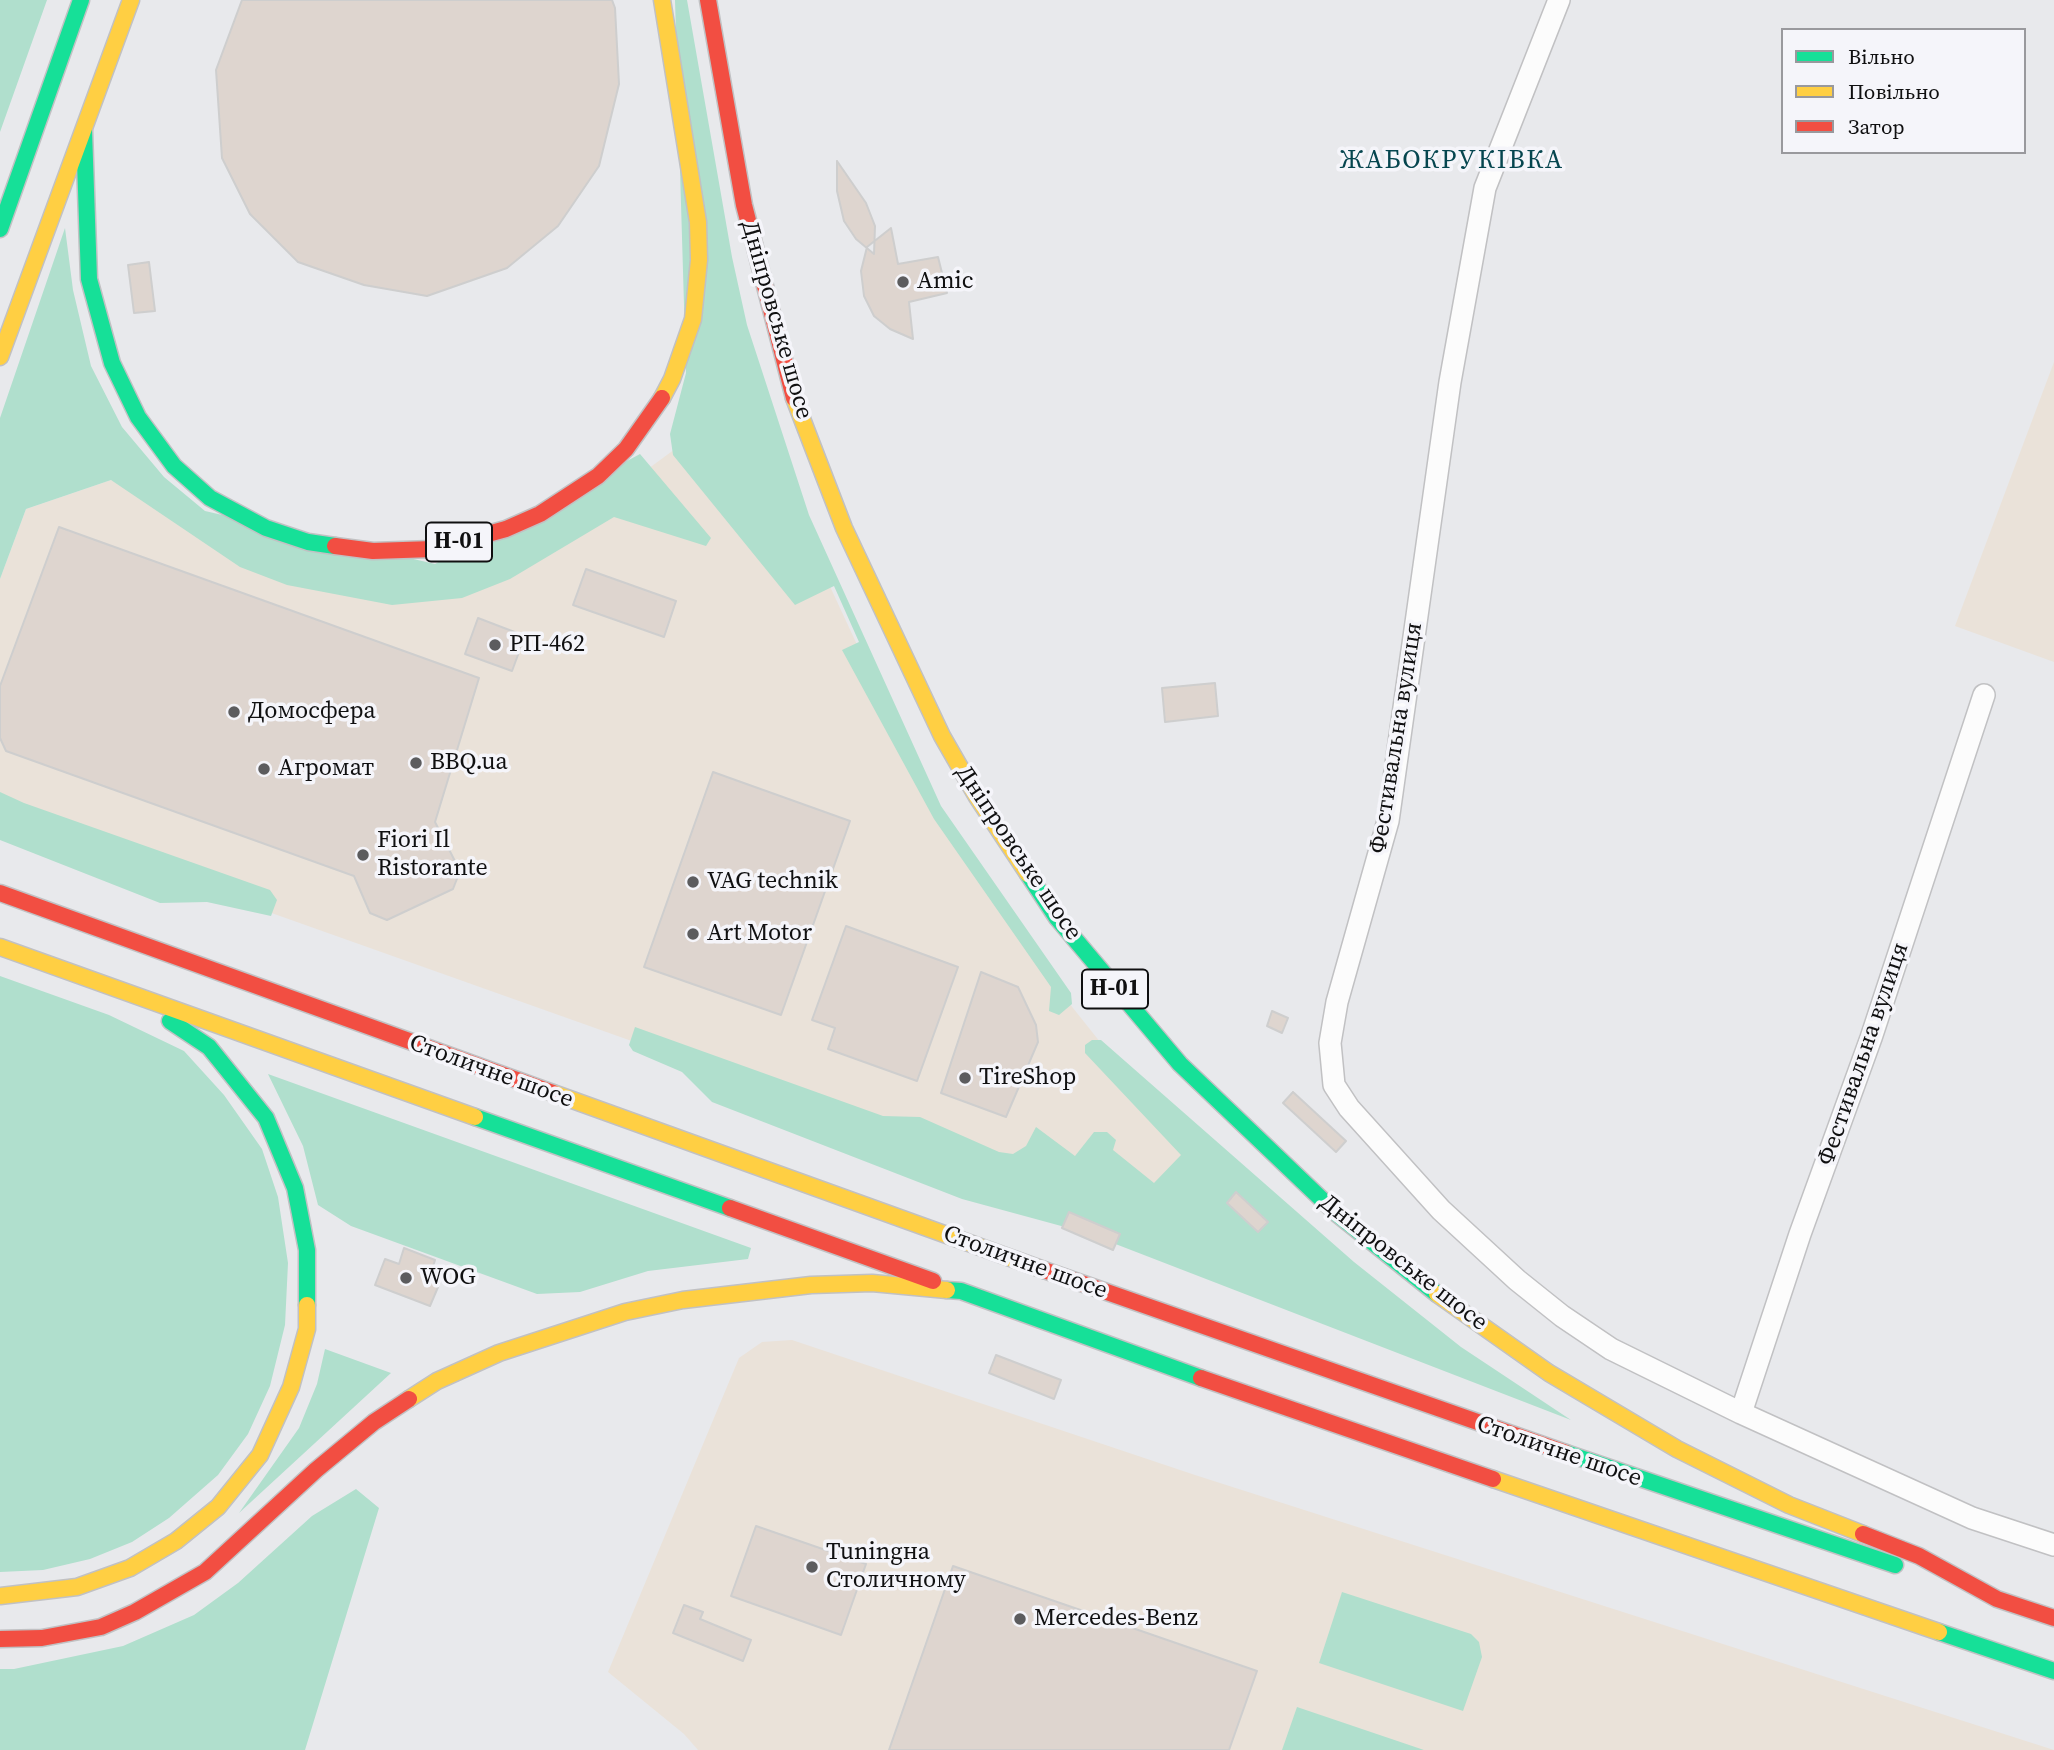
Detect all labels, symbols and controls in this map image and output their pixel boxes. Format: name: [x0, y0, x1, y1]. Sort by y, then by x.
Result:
legend: [1781, 28, 2026, 154]
text: Вільно: [1848, 42, 1915, 71]
text: Повільно: [1848, 77, 1940, 106]
text: Затор: [1848, 112, 1904, 141]
district label: ЖАБОКРУКІВКА: [1341, 145, 1563, 177]
street label: Дніпровське шосе: [734, 217, 818, 423]
place label: Amic: [917, 268, 973, 296]
marker: Amic: [895, 274, 911, 290]
road number: Н-01: [426, 522, 492, 562]
street label: Фестивальна вулиця: [1365, 620, 1429, 856]
place label: РП-462: [509, 631, 585, 659]
marker: РП-462: [487, 637, 503, 653]
place label: Домосфера: [248, 698, 376, 726]
marker: Домосфера: [226, 704, 242, 720]
place label: BBQ.ua: [430, 749, 508, 777]
place label: Агромат: [278, 755, 374, 783]
marker: BBQ.ua: [408, 755, 424, 771]
street label: Дніпровське шосе: [949, 760, 1087, 946]
marker: Агромат: [256, 761, 272, 777]
place label: Fiori Il Ristorante: [377, 827, 488, 883]
marker: Fiori Il Ristorante: [355, 847, 371, 863]
place label: VAG technik: [707, 868, 838, 896]
marker: VAG technik: [685, 874, 701, 890]
place label: Art Motor: [707, 920, 812, 948]
marker: Art Motor: [685, 926, 701, 942]
street label: Фестивальна вулиця: [1812, 939, 1916, 1169]
road number: Н-01: [1082, 970, 1148, 1008]
street label: Столичне шосе: [405, 1029, 577, 1115]
place label: TireShop: [979, 1064, 1076, 1092]
marker: TireShop: [957, 1070, 973, 1086]
street label: Дніпровське шосе: [1313, 1188, 1493, 1338]
street label: Столичне шосе: [939, 1220, 1111, 1306]
place label: WOG: [420, 1264, 476, 1292]
marker: WOG: [398, 1270, 414, 1286]
street label: Столичне шосе: [1473, 1410, 1645, 1494]
place label: Tuningна Столичному: [826, 1539, 966, 1595]
marker: Tuningна Столичному: [804, 1559, 820, 1575]
place label: Mercedes-Benz: [1034, 1605, 1198, 1633]
marker: Mercedes-Benz: [1012, 1611, 1028, 1627]

